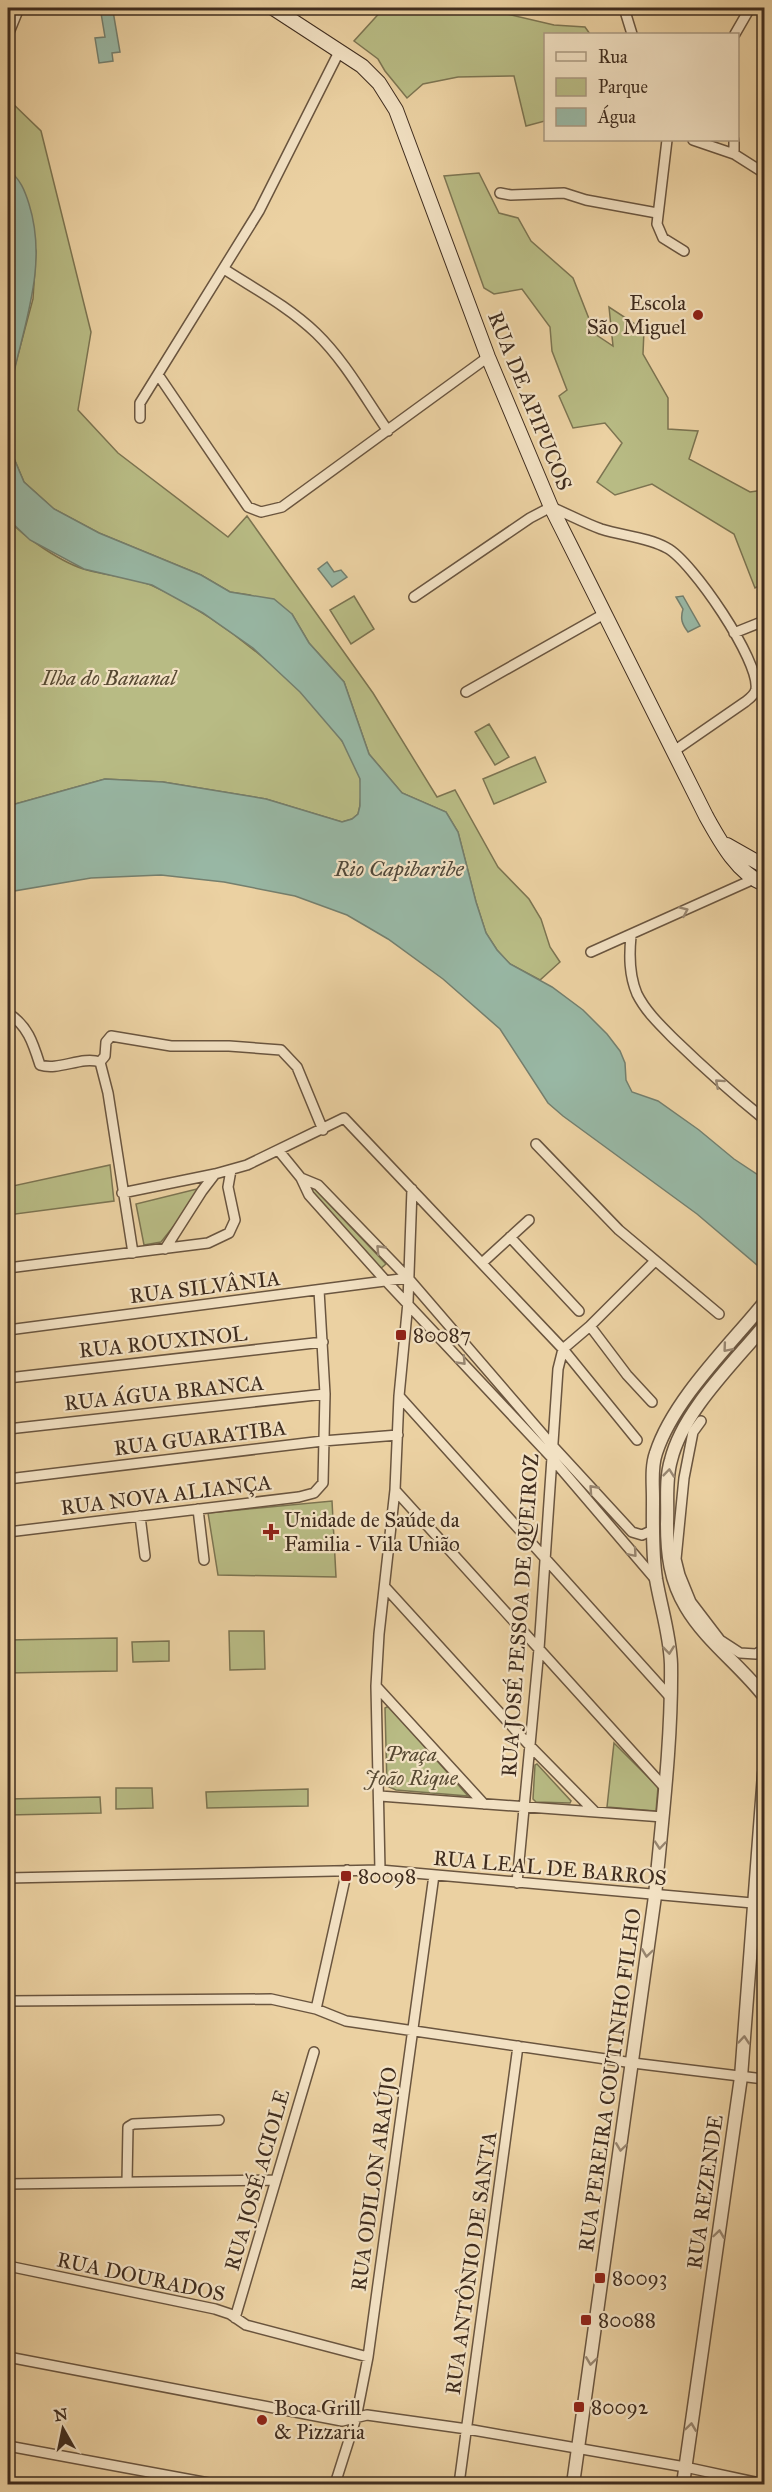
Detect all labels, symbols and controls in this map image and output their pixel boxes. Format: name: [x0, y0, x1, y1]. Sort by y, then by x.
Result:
legend: [544, 33, 739, 141]
text: Rua: [598, 46, 628, 68]
text: Parque: [598, 76, 648, 99]
text: Água: [597, 104, 636, 129]
place label: Escola São Miguel: [587, 290, 686, 340]
street label: RUA DE APIPUCOS: [482, 308, 578, 494]
marker: Escola São Miguel: [691, 308, 705, 322]
park label: Ilha do Bananal: [41, 665, 178, 691]
water label: Rio Capibaribe: [333, 855, 464, 882]
one-way arrow: [678, 907, 689, 919]
one-way arrow: [715, 1079, 726, 1090]
one-way arrow: [376, 1245, 387, 1256]
street label: RUA SILVÂNIA: [128, 1265, 282, 1309]
street label: RUA ROUXINOL: [77, 1320, 249, 1364]
place label: 80087: [413, 1322, 471, 1348]
marker: 80087: [394, 1328, 408, 1342]
one-way arrow: [723, 1341, 734, 1352]
one-way arrow: [454, 1353, 465, 1364]
street label: RUA ÁGUA BRANCA: [63, 1370, 265, 1416]
street label: RUA GUARATIBA: [112, 1415, 288, 1461]
street label: RUA JOSÉ PESSOA DE QUEIROZ: [495, 1452, 544, 1778]
one-way arrow: [662, 1468, 675, 1477]
street label: RUA NOVA ALIANÇA: [59, 1469, 273, 1521]
one-way arrow: [589, 1485, 600, 1495]
place label: Unidade de Saúde da Familia - Vila União: [284, 1507, 460, 1557]
marker: Unidade de Saúde da Familia - Vila União: [262, 1523, 280, 1541]
one-way arrow: [626, 1546, 637, 1557]
one-way arrow: [662, 1645, 675, 1655]
park label: Praça João Rique: [364, 1741, 459, 1791]
one-way arrow: [654, 1840, 667, 1849]
street label: RUA LEAL DE BARROS: [432, 1845, 668, 1891]
place label: 80098: [358, 1863, 416, 1889]
marker: 80098: [339, 1869, 353, 1883]
street label: RUA PEREIRA COUTINHO FILHO: [573, 1907, 647, 2253]
one-way arrow: [642, 1949, 654, 1958]
one-way arrow: [737, 2036, 750, 2045]
street label: RUA ODILON ARAÚJO: [344, 2065, 403, 2293]
street label: RUA JOSÉ ACIOLE: [218, 2086, 295, 2274]
street label: RUA REZENDE: [681, 2113, 729, 2271]
street label: RUA ANTÔNIO DE SANTA: [440, 2130, 502, 2396]
one-way arrow: [615, 2142, 627, 2151]
one-way arrow: [712, 2229, 724, 2238]
street label: RUA DOURADOS: [55, 2246, 227, 2308]
place label: 80093: [612, 2265, 667, 2291]
marker: 80093: [593, 2271, 607, 2285]
place label: 80088: [598, 2307, 656, 2333]
marker: 80088: [579, 2313, 593, 2327]
one-way arrow: [585, 2356, 597, 2365]
place label: 80092: [591, 2394, 649, 2420]
place label: Boca Grill & Pizzaria: [274, 2395, 365, 2445]
north arrow: [33, 2399, 93, 2459]
marker: 80092: [572, 2400, 586, 2414]
text: N: [53, 2404, 69, 2425]
marker: Boca Grill & Pizzaria: [255, 2413, 269, 2427]
one-way arrow: [685, 2422, 697, 2431]

